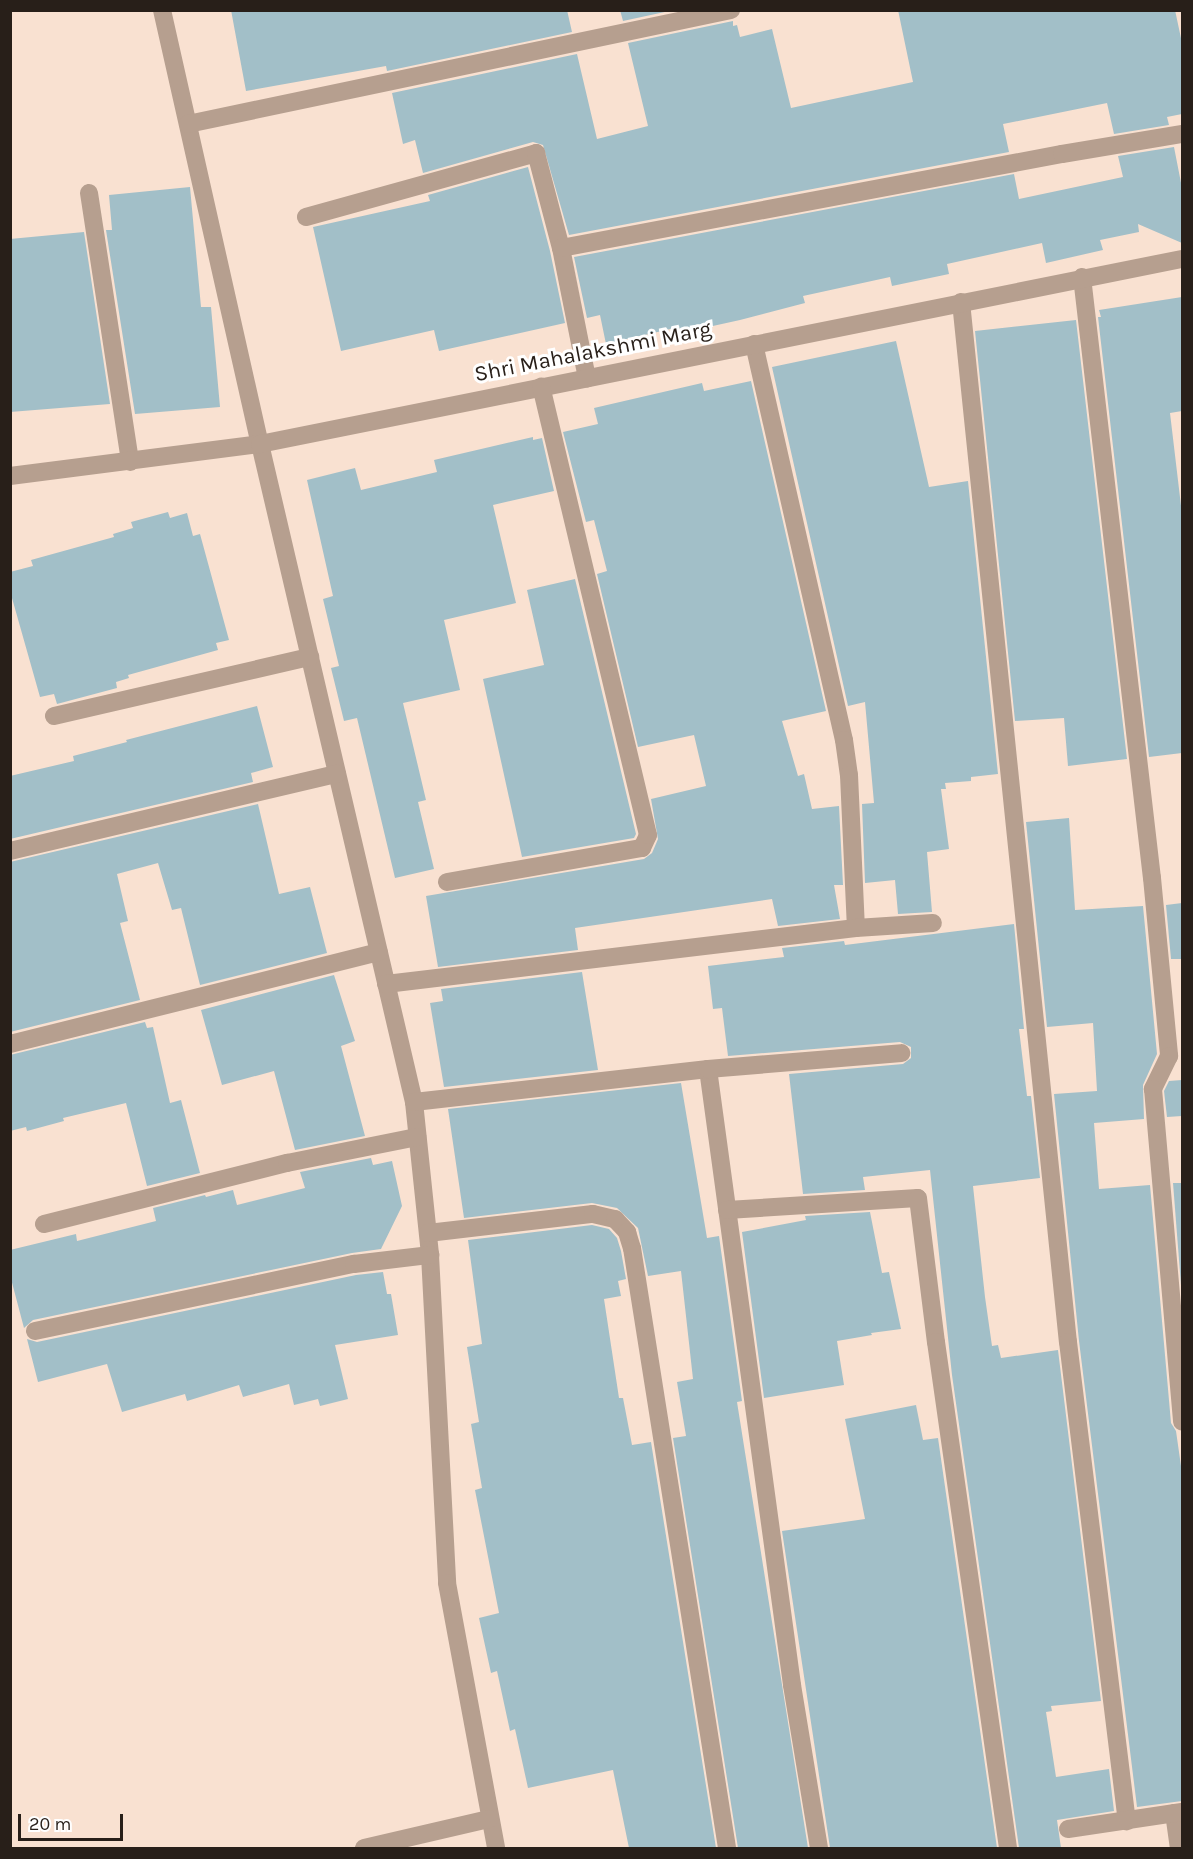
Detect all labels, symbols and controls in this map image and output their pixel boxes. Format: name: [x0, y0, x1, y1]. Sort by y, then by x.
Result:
street label: Shri Mahalakshmi Marg: [472, 316, 714, 388]
scale bar: [21, 1802, 126, 1840]
text: 20 m: [29, 1813, 71, 1835]

